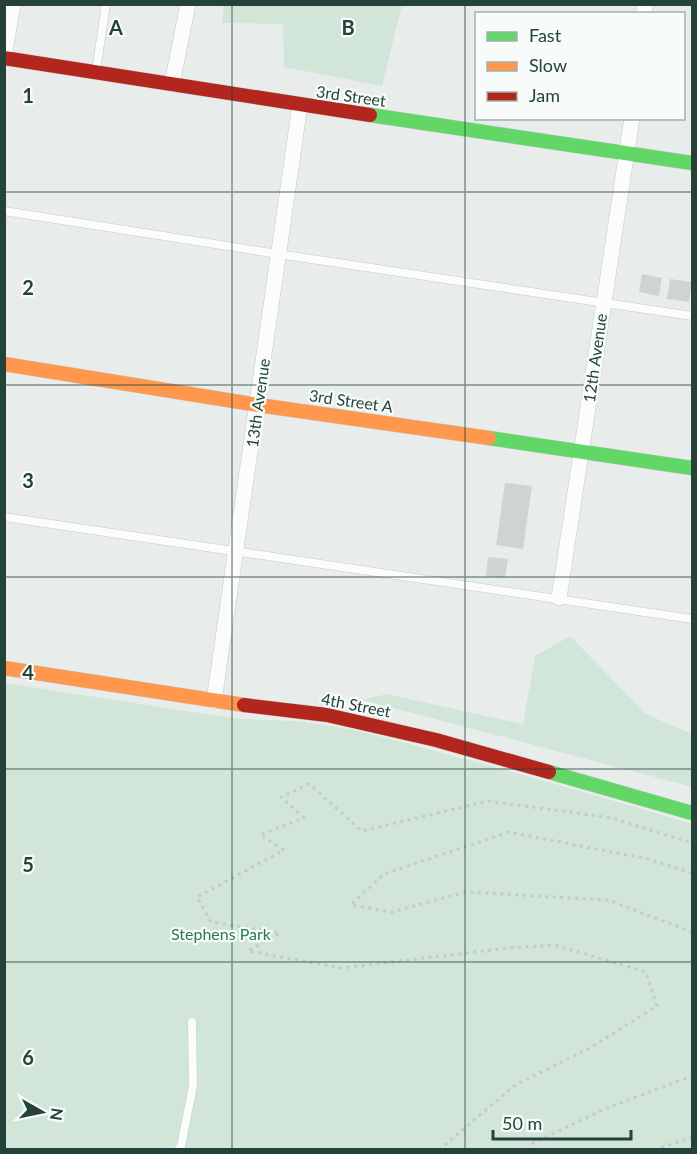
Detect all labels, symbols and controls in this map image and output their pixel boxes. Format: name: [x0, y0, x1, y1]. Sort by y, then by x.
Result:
legend: [475, 12, 685, 120]
text: A: [108, 15, 123, 39]
text: B: [341, 15, 355, 39]
text: Fast: [529, 24, 562, 46]
text: Slow: [529, 54, 567, 76]
street label: 3rd Street: [315, 81, 387, 110]
text: 1: [22, 83, 34, 107]
text: Jam: [529, 84, 560, 106]
text: 2: [22, 275, 34, 299]
street label: 12th Avenue: [579, 312, 610, 404]
street label: 13th Avenue: [242, 357, 273, 449]
street label: 3rd Street A: [308, 385, 394, 416]
text: 3: [22, 468, 34, 492]
text: 4: [22, 660, 34, 684]
street label: 4th Street: [320, 688, 393, 721]
text: 5: [22, 852, 34, 876]
park label: Stephens Park: [171, 924, 272, 943]
text: 6: [22, 1045, 34, 1069]
north arrow: [12, 1082, 72, 1142]
scale bar: [493, 1103, 631, 1141]
text: N: [47, 1107, 68, 1122]
text: 50 m: [502, 1112, 542, 1134]

